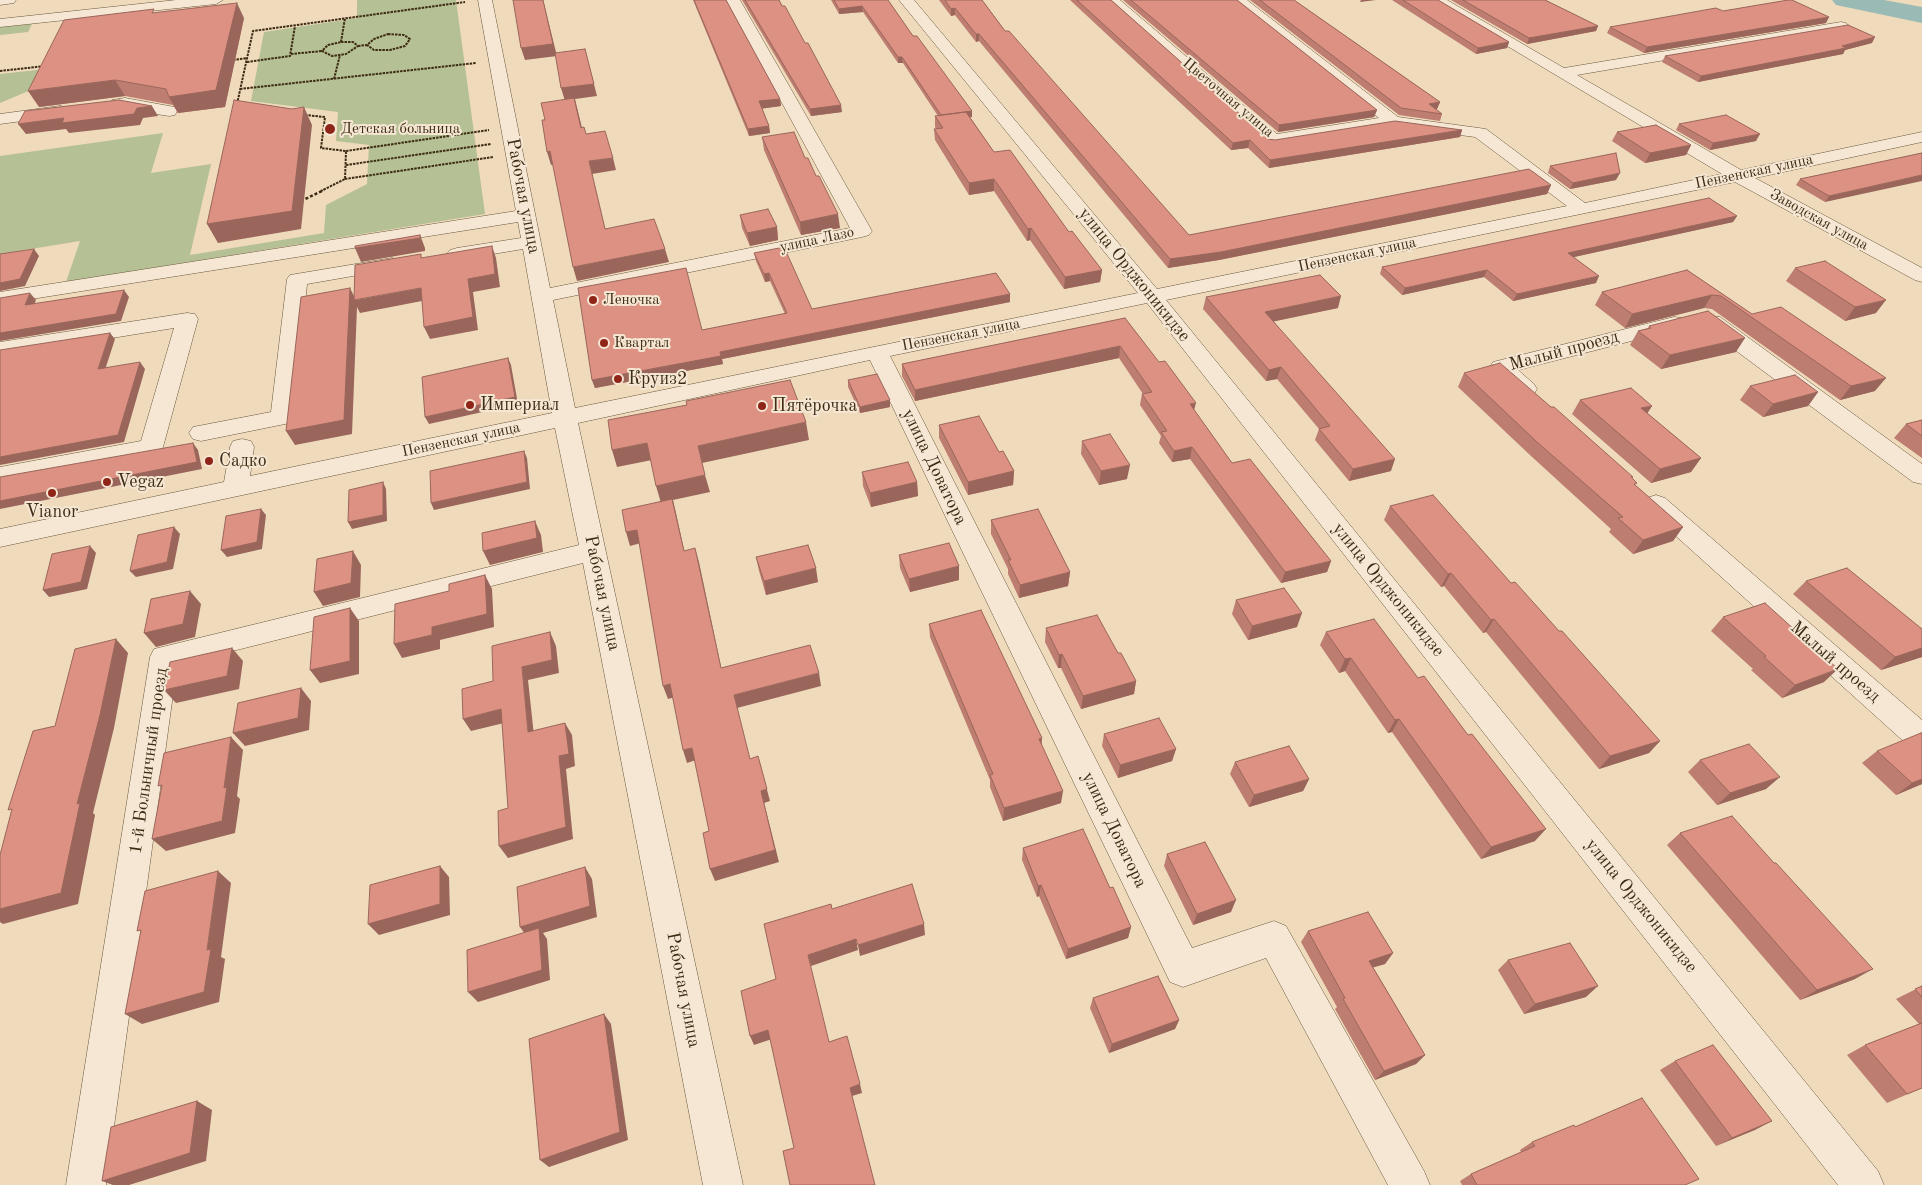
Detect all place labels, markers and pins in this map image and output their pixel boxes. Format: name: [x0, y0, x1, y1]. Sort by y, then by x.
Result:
place label: Детская больница: [341, 120, 460, 138]
marker: Детская больница: [323, 122, 337, 136]
place label: Леночка: [603, 291, 660, 309]
marker: Леночка: [587, 294, 599, 306]
place label: Квартал: [614, 334, 669, 352]
marker: Квартал: [598, 337, 610, 349]
place label: Круиз2: [628, 368, 687, 390]
marker: Круиз2: [612, 373, 624, 385]
place label: Империал: [480, 394, 559, 416]
place label: Пятёрочка: [772, 395, 857, 417]
marker: Империал: [464, 399, 476, 411]
marker: Пятёрочка: [756, 400, 768, 412]
place label: Садко: [219, 450, 267, 472]
marker: Садко: [203, 455, 215, 467]
place label: Vegaz: [117, 471, 164, 493]
marker: Vegaz: [101, 476, 113, 488]
marker: Vianor: [46, 487, 58, 499]
place label: Vianor: [26, 501, 78, 523]

